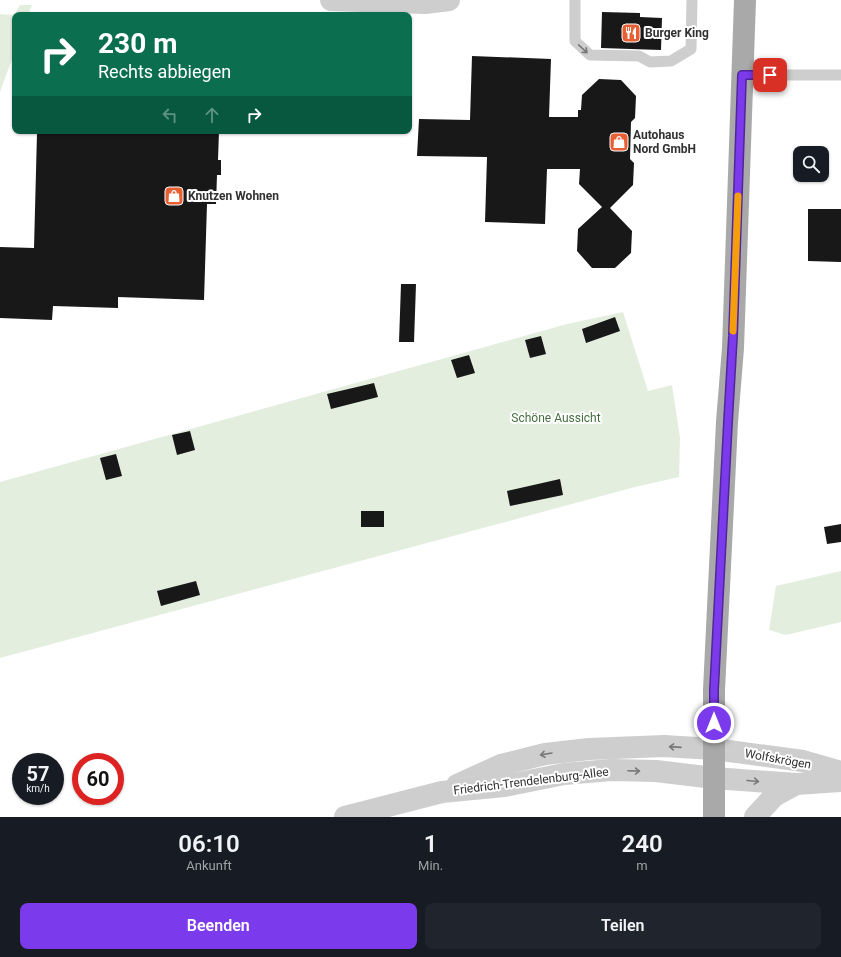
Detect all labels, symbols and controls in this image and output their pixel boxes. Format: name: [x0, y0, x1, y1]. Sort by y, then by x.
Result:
restaurant icon: Burger King: [620, 22, 642, 44]
place label: Burger King: [645, 26, 709, 40]
text: 230 m: [98, 27, 177, 60]
icon: right: [32, 28, 84, 80]
one-way arrow: [578, 44, 588, 53]
pin: [753, 58, 787, 92]
text: Rechts abbiegen: [98, 61, 231, 82]
icon: arrive: [759, 64, 781, 86]
icon: left: [159, 104, 181, 126]
icon: ahead: [201, 104, 223, 126]
icon: right: [243, 104, 265, 126]
place label: Autohaus Nord GmbH: [633, 128, 696, 156]
shop icon: Autohaus Nord GmbH: [608, 131, 630, 153]
map controls: [793, 146, 829, 182]
button: search: [793, 146, 829, 182]
shop icon: Knutzen Wohnen: [163, 185, 185, 207]
place label: Knutzen Wohnen: [188, 189, 279, 203]
park label: Schöne Aussicht: [511, 411, 601, 425]
position arrow: [693, 702, 735, 744]
one-way arrow: [669, 743, 682, 750]
street label: Wolfskrögen: [744, 746, 812, 772]
one-way arrow: [540, 750, 553, 758]
speed limit sign: 60: [72, 753, 124, 805]
text: 57: [27, 762, 49, 786]
street label: Friedrich-Trendelenburg-Allee: [453, 765, 609, 797]
one-way arrow: [627, 767, 640, 774]
one-way arrow: [746, 777, 759, 784]
text: km/h: [26, 783, 50, 794]
text: 06:10: [178, 830, 240, 858]
text: 1: [424, 830, 437, 858]
text: 240: [622, 830, 663, 858]
text: Ankunft: [186, 858, 232, 873]
text: Min.: [418, 858, 443, 873]
text: m: [636, 858, 648, 873]
button: Beenden: [20, 903, 417, 949]
button: Teilen: [425, 903, 821, 949]

